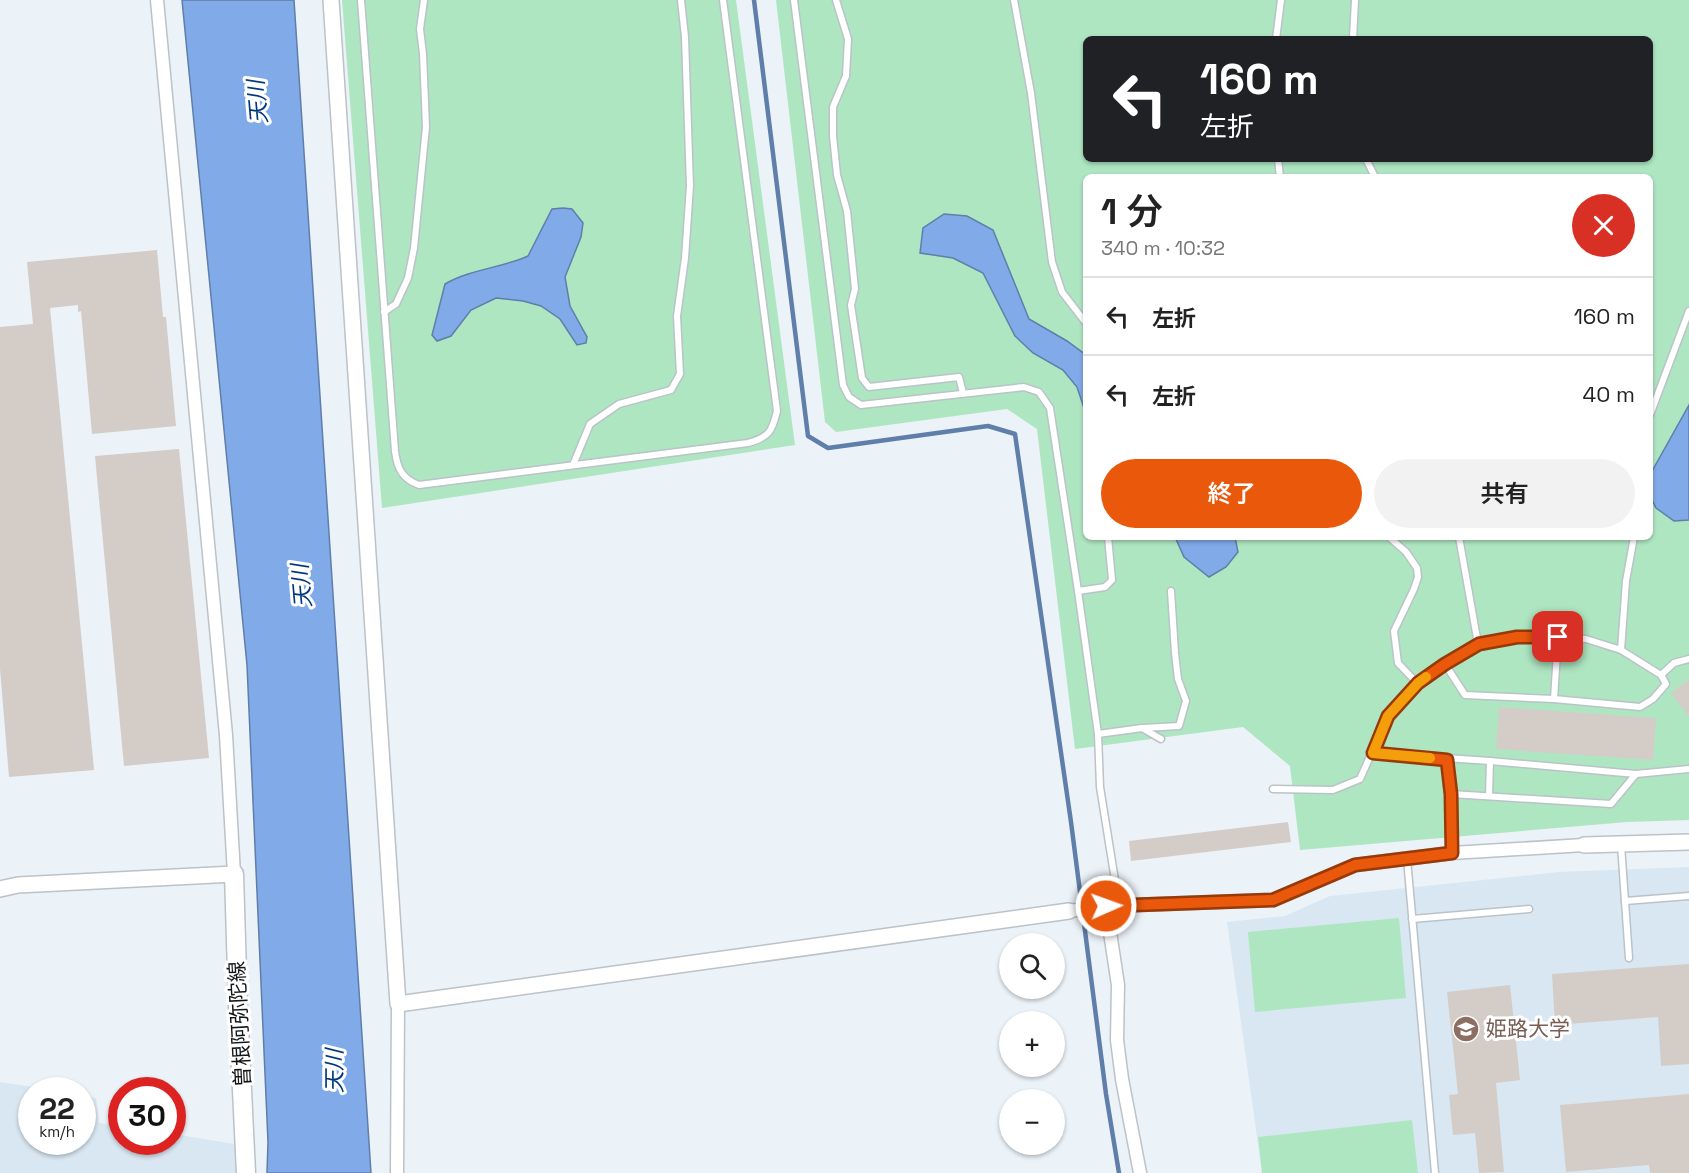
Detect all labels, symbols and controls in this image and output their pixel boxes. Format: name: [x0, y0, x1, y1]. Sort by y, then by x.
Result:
text: 160 m: [1200, 53, 1319, 106]
icon: left: [1101, 60, 1179, 138]
water label: 天川: [241, 77, 273, 125]
text: 左折: [1200, 109, 1254, 144]
text: 1 分: [1101, 189, 1162, 235]
button: close: [1572, 194, 1635, 257]
text: 340 m · 10:32: [1101, 235, 1225, 261]
icon: left: [1101, 300, 1134, 333]
text: 160 m: [1574, 302, 1635, 330]
text: 左折: [1152, 304, 1196, 332]
icon: left: [1101, 378, 1134, 411]
text: 40 m: [1583, 380, 1635, 408]
text: 左折: [1152, 382, 1196, 410]
button: 終了: [1101, 459, 1362, 528]
button: 共有: [1374, 459, 1635, 528]
water label: 天川: [285, 561, 317, 609]
pin: [1532, 611, 1583, 662]
icon: arrive: [1541, 620, 1574, 653]
position arrow: [1074, 874, 1138, 938]
map controls: [999, 933, 1065, 1155]
button: search: [999, 933, 1065, 999]
street label: 曽根阿弥陀線: [223, 960, 256, 1088]
button: +: [999, 1011, 1065, 1077]
school or university icon: 姫路大学: [1451, 1014, 1481, 1044]
place label: 姫路大学: [1486, 1015, 1570, 1042]
water label: 天川: [320, 1047, 348, 1093]
speed limit sign: 30: [108, 1077, 186, 1155]
text: 22: [39, 1089, 75, 1128]
button: −: [999, 1089, 1065, 1155]
text: km/h: [39, 1122, 75, 1141]

